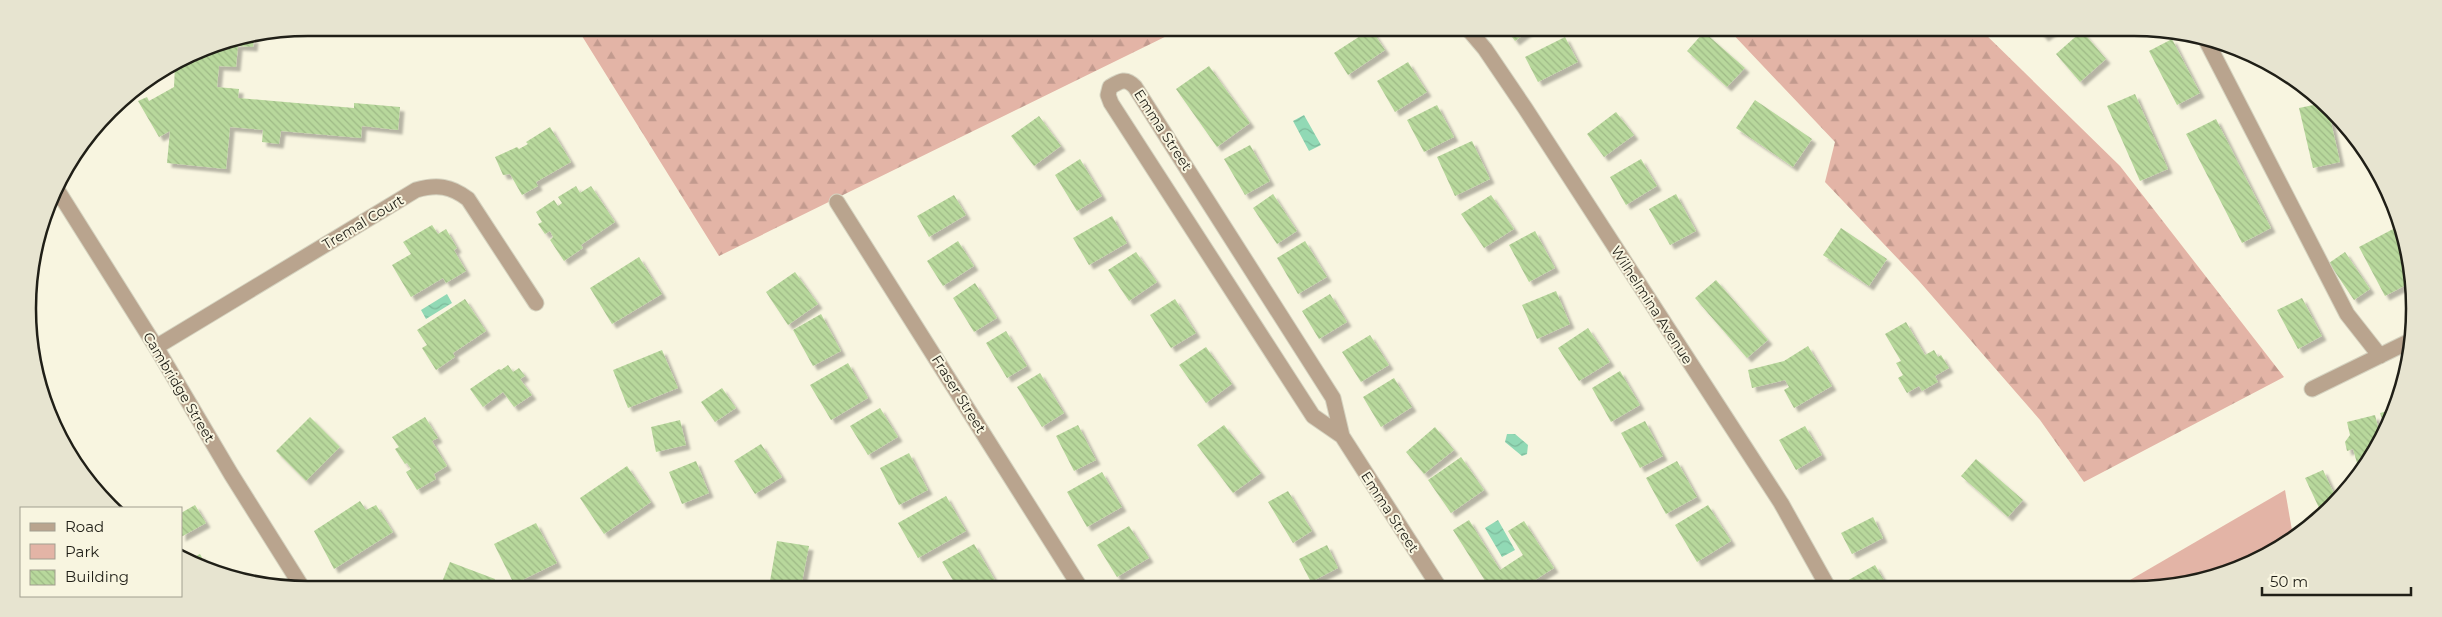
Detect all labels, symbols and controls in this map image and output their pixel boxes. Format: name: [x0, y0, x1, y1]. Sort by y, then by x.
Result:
street label: Emma Street: [1130, 86, 1196, 174]
street label: Tremal Court: [319, 191, 407, 253]
street label: Wilhelmina Avenue: [1607, 242, 1697, 368]
street label: Cambridge Street: [139, 329, 219, 446]
street label: Fraser Street: [928, 352, 990, 437]
street label: Emma Street: [1357, 468, 1423, 556]
legend: [20, 507, 182, 597]
text: Road: [65, 517, 104, 536]
text: Park: [65, 542, 99, 561]
scale bar: [2262, 564, 2411, 596]
text: Building: [65, 567, 129, 586]
text: 50 m: [2270, 572, 2308, 591]

